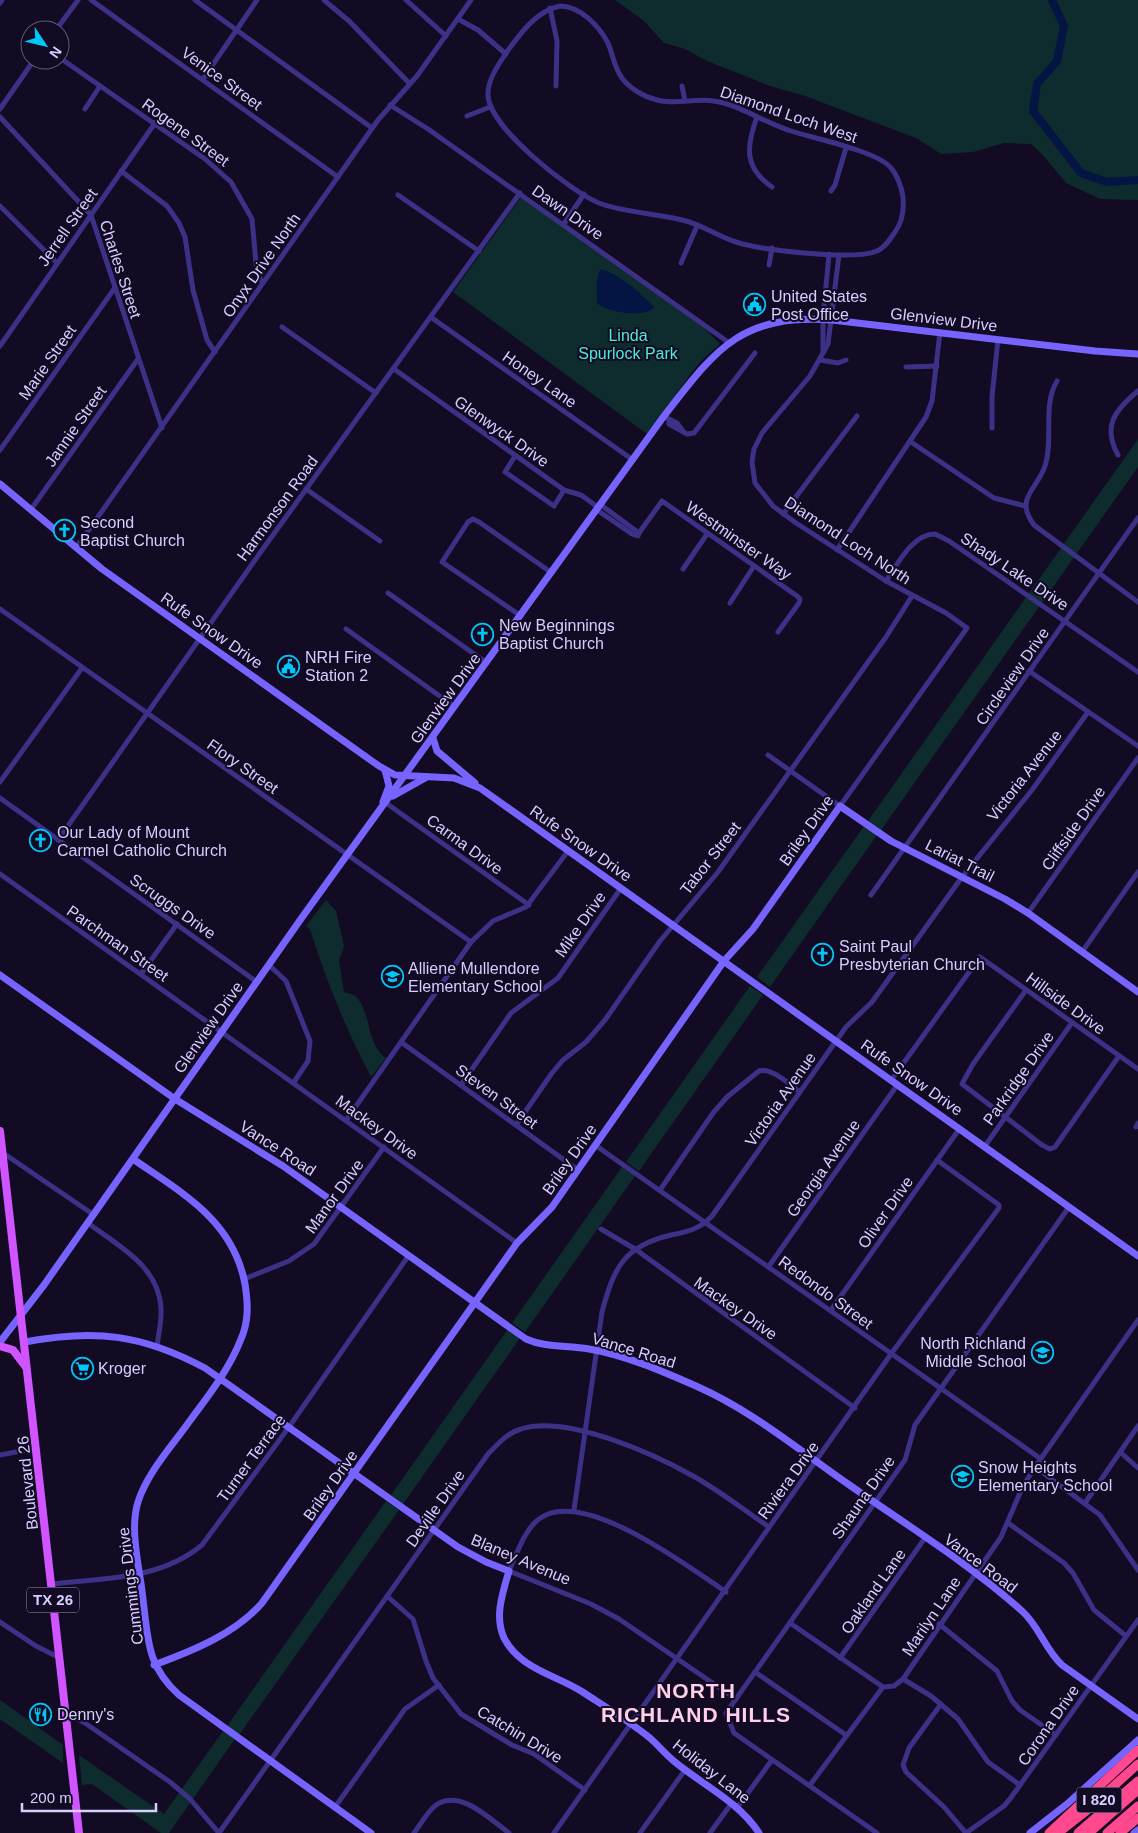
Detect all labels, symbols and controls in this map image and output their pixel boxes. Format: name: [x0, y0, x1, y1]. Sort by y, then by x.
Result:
north arrow: [20, 20, 70, 70]
text: N: [46, 44, 65, 61]
street label: Venice Street: [178, 44, 266, 114]
street label: Diamond Loch West: [718, 83, 860, 146]
street label: Rogene Street: [139, 95, 233, 170]
street label: Dawn Drive: [529, 182, 607, 243]
street label: Jerrell Street: [34, 185, 101, 269]
street label: Onyx Drive North: [219, 210, 304, 320]
street label: Charles Street: [97, 218, 145, 321]
place label: United States Post Office: [771, 288, 867, 323]
public building icon: United States Post Office: [743, 293, 767, 317]
street label: Glenview Drive: [890, 305, 998, 335]
street label: Marie Street: [15, 321, 80, 403]
park label: Linda Spurlock Park: [578, 327, 679, 362]
street label: Honey Lane: [499, 348, 580, 411]
street label: Jannie Street: [41, 382, 110, 470]
street label: Glenwyck Drive: [451, 393, 552, 470]
street label: Harmonson Road: [234, 453, 321, 564]
street label: Diamond Loch North: [782, 493, 914, 588]
street label: Westminster Way: [683, 498, 795, 583]
place label: Second Baptist Church: [80, 514, 185, 549]
church icon: Second Baptist Church: [52, 519, 76, 543]
street label: Shady Lake Drive: [958, 529, 1072, 614]
street label: Rufe Snow Drive: [158, 589, 266, 672]
place label: New Beginnings Baptist Church: [499, 617, 615, 652]
church icon: New Beginnings Baptist Church: [471, 622, 495, 646]
street label: Circleview Drive: [973, 624, 1052, 728]
place label: NRH Fire Station 2: [305, 649, 372, 684]
street label: Glenview Drive: [407, 650, 484, 747]
public building icon: NRH Fire Station 2: [277, 654, 301, 678]
street label: Victoria Avenue: [984, 726, 1065, 824]
street label: Flory Street: [204, 736, 282, 797]
street label: Cliffside Drive: [1038, 783, 1109, 873]
street label: Briley Drive: [776, 792, 837, 869]
street label: Rufe Snow Drive: [527, 802, 635, 885]
street label: Carma Drive: [423, 811, 506, 878]
street label: Tabor Street: [677, 818, 744, 898]
place label: Our Lady of Mount Carmel Catholic Church: [57, 824, 227, 859]
church icon: Our Lady of Mount Carmel Catholic Church: [29, 829, 53, 853]
street label: Lariat Trail: [923, 836, 997, 885]
street label: Scruggs Drive: [127, 871, 219, 942]
street label: Mike Drive: [552, 888, 609, 960]
street label: Parchman Street: [64, 902, 172, 985]
place label: Saint Paul Presbyterian Church: [839, 938, 985, 973]
church icon: Saint Paul Presbyterian Church: [811, 943, 835, 967]
place label: Alliene Mullendore Elementary School: [408, 960, 542, 995]
school or university icon: Alliene Mullendore Elementary School: [380, 965, 404, 989]
street label: Hillside Drive: [1023, 969, 1109, 1038]
street label: Glenview Drive: [171, 978, 246, 1076]
street label: Parkridge Drive: [980, 1028, 1057, 1128]
street label: Rufe Snow Drive: [858, 1036, 966, 1119]
street label: Victoria Avenue: [742, 1049, 819, 1149]
street label: Steven Street: [452, 1061, 541, 1132]
street label: Mackey Drive: [333, 1092, 421, 1163]
street label: Georgia Avenue: [784, 1116, 863, 1220]
street label: Vance Road: [237, 1118, 319, 1179]
street label: Briley Drive: [539, 1121, 600, 1198]
street label: Manor Drive: [302, 1156, 367, 1237]
street label: Oliver Drive: [854, 1173, 916, 1251]
street label: Redondo Street: [775, 1253, 876, 1333]
street label: Mackey Drive: [691, 1274, 780, 1343]
street label: Vance Road: [590, 1330, 678, 1371]
place label: North Richland Middle School: [920, 1335, 1026, 1370]
school or university icon: North Richland Middle School: [1030, 1340, 1054, 1364]
supermarket icon: Kroger: [70, 1356, 94, 1380]
place label: Kroger: [98, 1360, 147, 1377]
street label: Turner Terrace: [214, 1411, 289, 1505]
street label: Boulevard 26: [14, 1435, 41, 1531]
street label: Riviera Drive: [755, 1438, 822, 1522]
street label: Briley Drive: [300, 1447, 361, 1524]
street label: Shauna Drive: [829, 1453, 898, 1542]
place label: Snow Heights Elementary School: [978, 1459, 1112, 1494]
school or university icon: Snow Heights Elementary School: [950, 1464, 974, 1488]
street label: Deville Drive: [403, 1467, 468, 1550]
street label: Cummings Drive: [115, 1526, 146, 1646]
street label: Vance Road: [941, 1530, 1021, 1596]
street label: Blaney Avenue: [468, 1531, 573, 1588]
street label: Oakland Lane: [838, 1546, 909, 1637]
street label: Marilyn Lane: [899, 1573, 964, 1659]
road number: TX 26: [27, 1588, 79, 1612]
district label: NORTH RICHLAND HILLS: [601, 1679, 791, 1726]
street label: Corona Drive: [1014, 1682, 1082, 1769]
restaurant icon: Denny's: [29, 1702, 53, 1726]
street label: Catchin Drive: [474, 1702, 565, 1766]
place label: Denny's: [57, 1706, 114, 1723]
street label: Holiday Lane: [670, 1736, 754, 1807]
scale bar: [22, 1780, 156, 1812]
road number: I 820: [1076, 1788, 1122, 1812]
text: 200 m: [30, 1789, 72, 1806]

